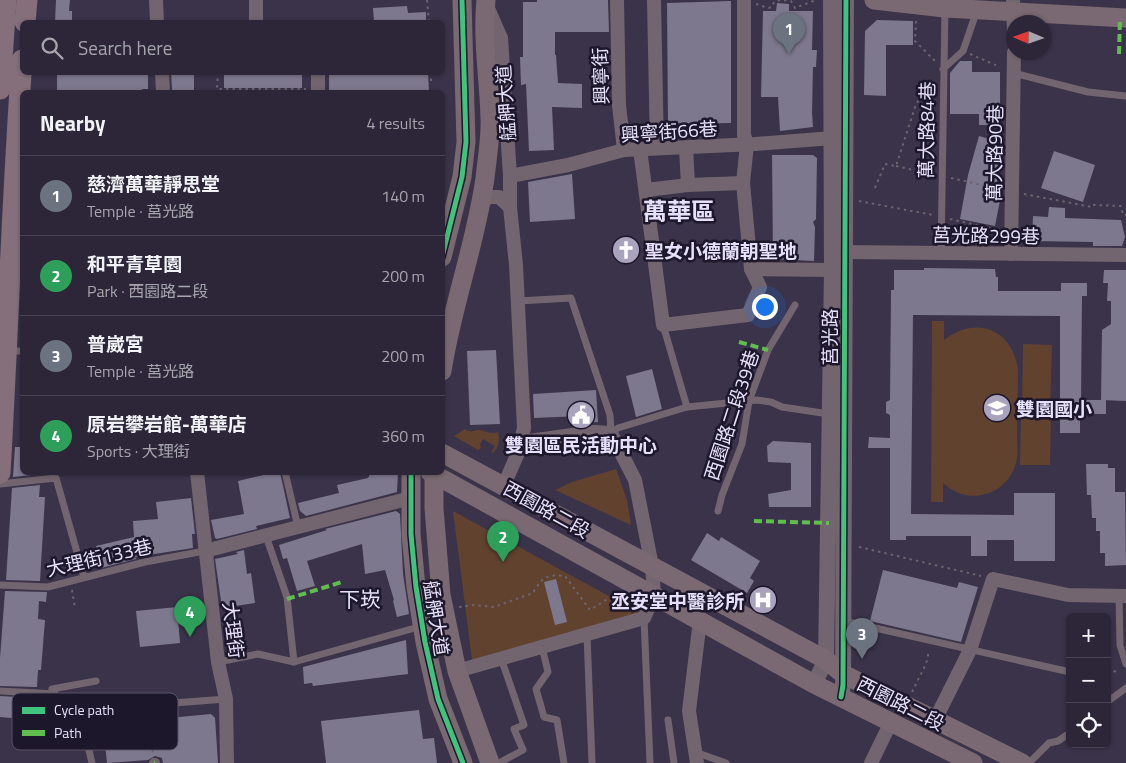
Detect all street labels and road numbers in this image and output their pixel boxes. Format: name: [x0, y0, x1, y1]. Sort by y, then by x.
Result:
street label: 興寧街: [585, 47, 615, 105]
street label: 艋舺大道: [488, 64, 522, 142]
street label: 萬大路84巷: [911, 81, 941, 179]
street label: 萬大路90巷: [979, 104, 1009, 202]
street label: 興寧街66巷: [619, 113, 719, 149]
street label: 莒光路299巷: [932, 220, 1040, 250]
street label: 莒光路: [815, 308, 844, 366]
street label: 西園路二段39巷: [696, 346, 766, 484]
street label: 西園路二段: [498, 473, 596, 545]
street label: 大理街133巷: [43, 531, 155, 583]
street label: 艋舺大道: [417, 578, 457, 658]
street label: 大理街: [216, 600, 252, 660]
street label: 西園路二段: [852, 669, 950, 737]

